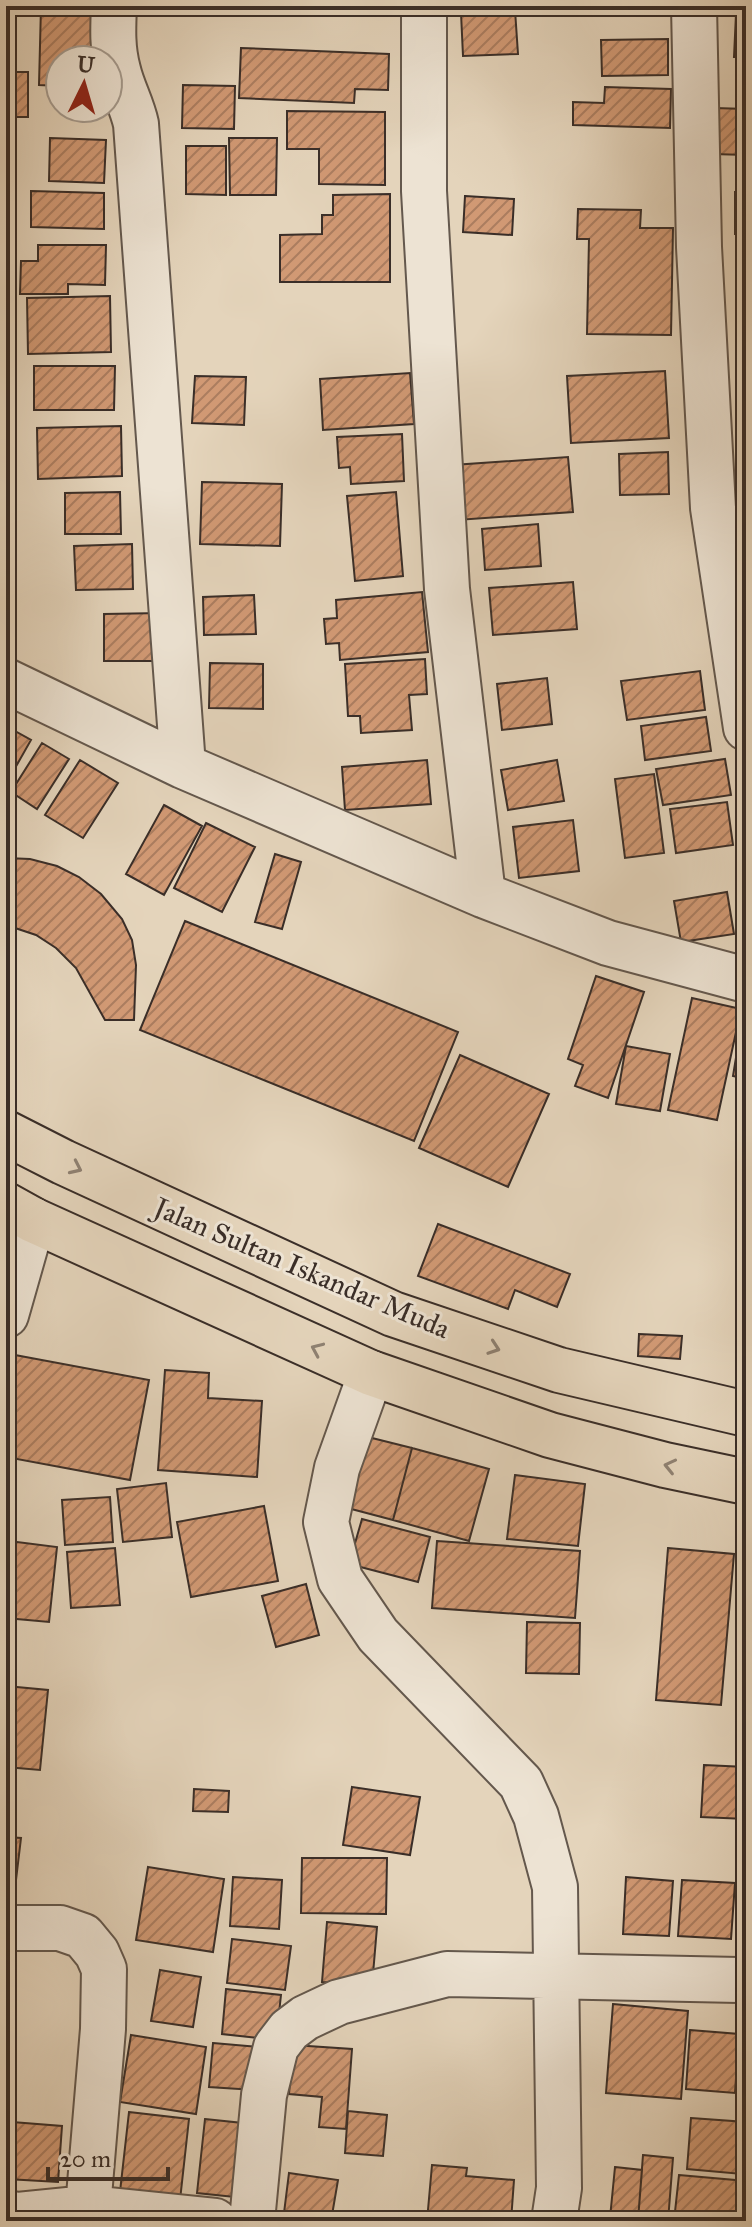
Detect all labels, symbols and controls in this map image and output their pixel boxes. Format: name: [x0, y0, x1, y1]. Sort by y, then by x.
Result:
north arrow: [44, 44, 124, 124]
text: U: [76, 50, 96, 79]
one-way arrow: [67, 1158, 82, 1174]
street label: Jalan Sultan Iskandar Muda: [146, 1189, 455, 1346]
one-way arrow: [487, 1339, 501, 1355]
one-way arrow: [311, 1342, 326, 1358]
one-way arrow: [663, 1458, 677, 1475]
scale bar: [48, 2131, 168, 2181]
text: 20 m: [60, 2144, 111, 2174]

